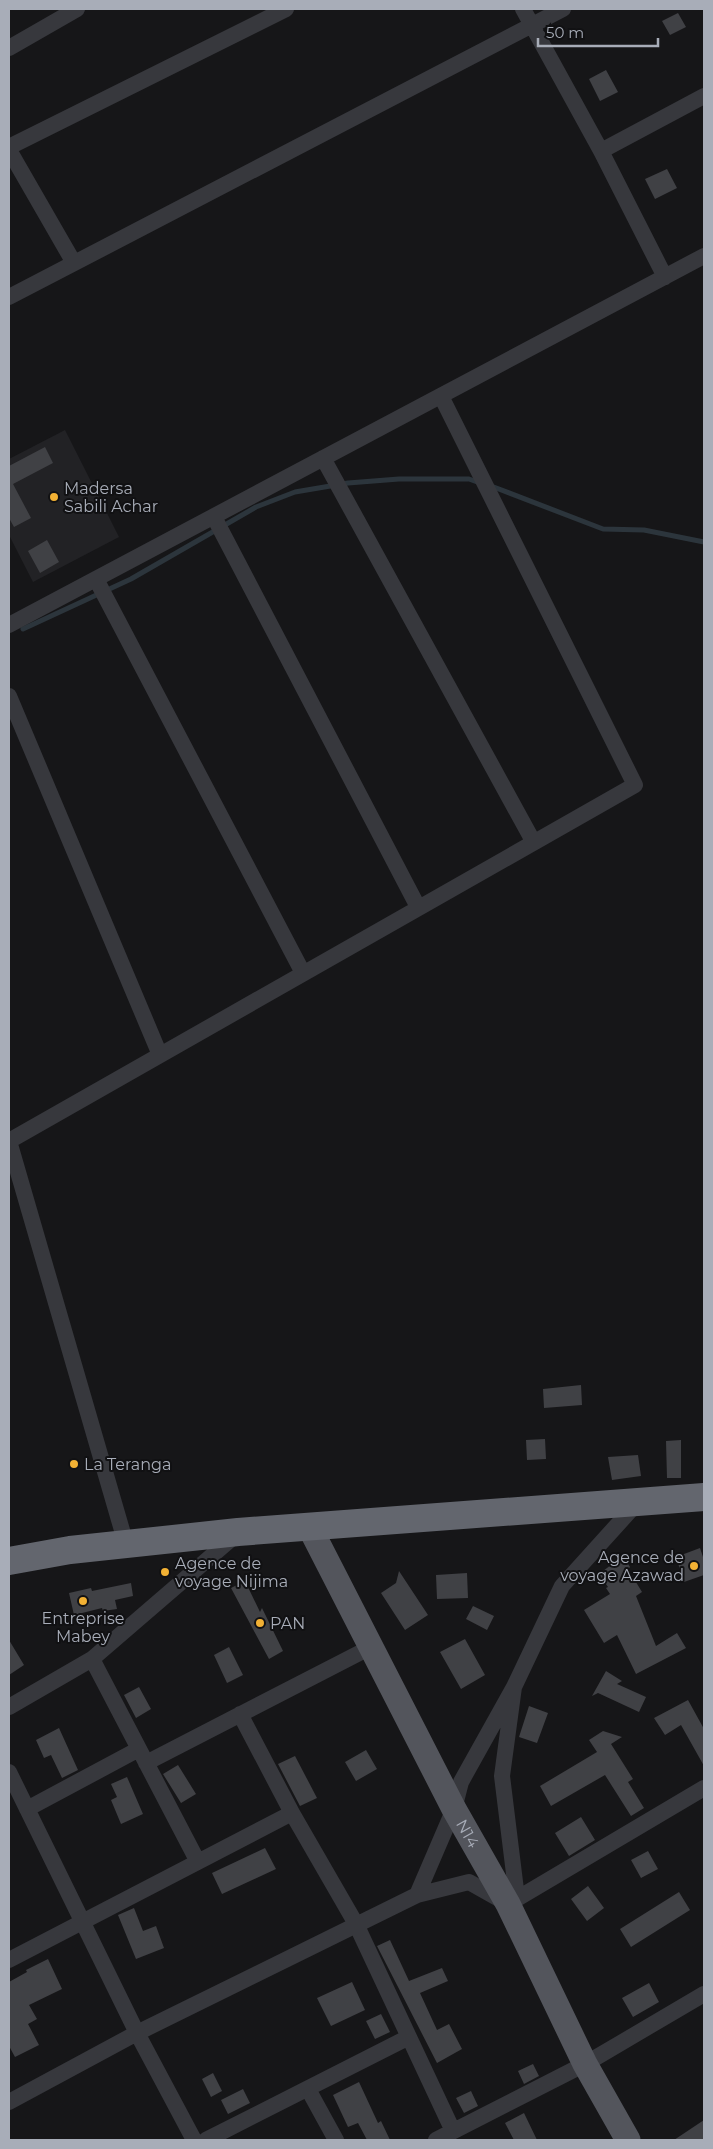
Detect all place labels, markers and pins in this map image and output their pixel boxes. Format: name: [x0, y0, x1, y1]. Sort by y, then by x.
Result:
place label: Madersa Sabili Achar: [64, 479, 158, 516]
marker: Madersa Sabili Achar: [48, 491, 60, 503]
place label: La Teranga: [84, 1455, 171, 1474]
marker: La Teranga: [68, 1458, 80, 1470]
place label: Agence de voyage Azawad: [560, 1548, 684, 1585]
place label: Agence de voyage Nijima: [175, 1554, 288, 1591]
marker: Agence de voyage Azawad: [688, 1560, 700, 1572]
marker: Agence de voyage Nijima: [159, 1566, 171, 1578]
marker: Entreprise Mabey: [77, 1595, 89, 1607]
place label: Entreprise Mabey: [42, 1609, 124, 1646]
place label: PAN: [270, 1614, 305, 1633]
marker: PAN: [254, 1617, 266, 1629]

